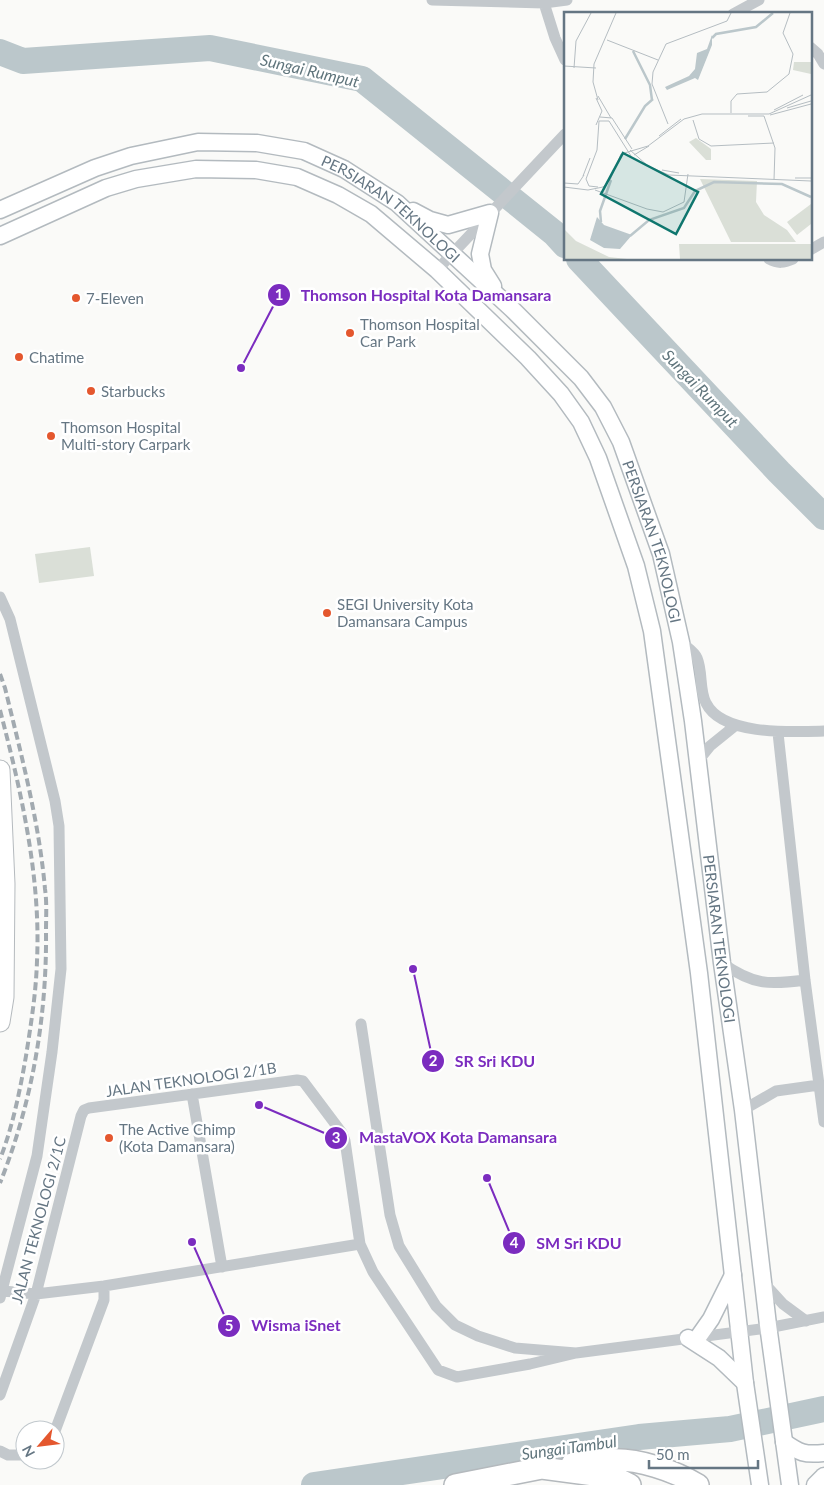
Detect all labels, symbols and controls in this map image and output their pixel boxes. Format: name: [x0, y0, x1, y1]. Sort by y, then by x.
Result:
inset map: [564, 12, 812, 260]
water label: Sungai Rumput: [259, 49, 362, 91]
street label: PERSIARAN TEKNOLOGI: [319, 151, 464, 266]
callout: Thomson Hospital Kota Damansara: [266, 279, 562, 310]
text: 1: [275, 285, 283, 303]
text: Thomson Hospital Kota Damansara: [301, 285, 551, 304]
place label: 7-Eleven: [86, 289, 144, 307]
marker: 7-Eleven: [70, 292, 82, 304]
place label: Thomson Hospital Car Park: [360, 315, 480, 350]
marker: Thomson Hospital Car Park: [344, 327, 356, 339]
water label: Sungai Rumput: [659, 345, 743, 431]
place label: Chatime: [29, 348, 84, 366]
marker: Chatime: [13, 351, 25, 363]
place label: Starbucks: [101, 382, 165, 400]
marker: Starbucks: [85, 385, 97, 397]
place label: Thomson Hospital Multi-story Carpark: [61, 418, 191, 453]
marker: Thomson Hospital Multi-story Carpark: [45, 430, 57, 442]
street label: PERSIARAN TEKNOLOGI: [619, 458, 685, 624]
place label: SEGI University Kota Damansara Campus: [337, 595, 473, 630]
marker: SEGI University Kota Damansara Campus: [321, 607, 333, 619]
street label: PERSIARAN TEKNOLOGI: [700, 854, 739, 1024]
callout: SR Sri KDU: [420, 1046, 546, 1077]
text: 2: [429, 1051, 438, 1069]
text: SR Sri KDU: [455, 1051, 535, 1070]
street label: JALAN TEKNOLOGI 2/1B: [105, 1058, 277, 1100]
place label: The Active Chimp (Kota Damansara): [119, 1120, 236, 1155]
callout: MastaVOX Kota Damansara: [324, 1122, 567, 1153]
text: MastaVOX Kota Damansara: [359, 1127, 557, 1146]
text: 3: [332, 1128, 340, 1146]
marker: The Active Chimp (Kota Damansara): [103, 1132, 115, 1144]
street label: JALAN TEKNOLOGI 2/1C: [7, 1134, 69, 1306]
callout: SM Sri KDU: [501, 1227, 632, 1258]
text: 4: [510, 1233, 519, 1251]
text: SM Sri KDU: [536, 1233, 622, 1252]
callout: Wisma iSnet: [217, 1310, 351, 1341]
text: Wisma iSnet: [251, 1315, 341, 1334]
text: 5: [225, 1316, 233, 1334]
north arrow: [15, 1420, 65, 1470]
water label: Sungai Tambul: [520, 1431, 618, 1463]
scale bar: [649, 1438, 758, 1470]
text: N: [18, 1443, 38, 1460]
text: 50 m: [656, 1445, 690, 1463]

